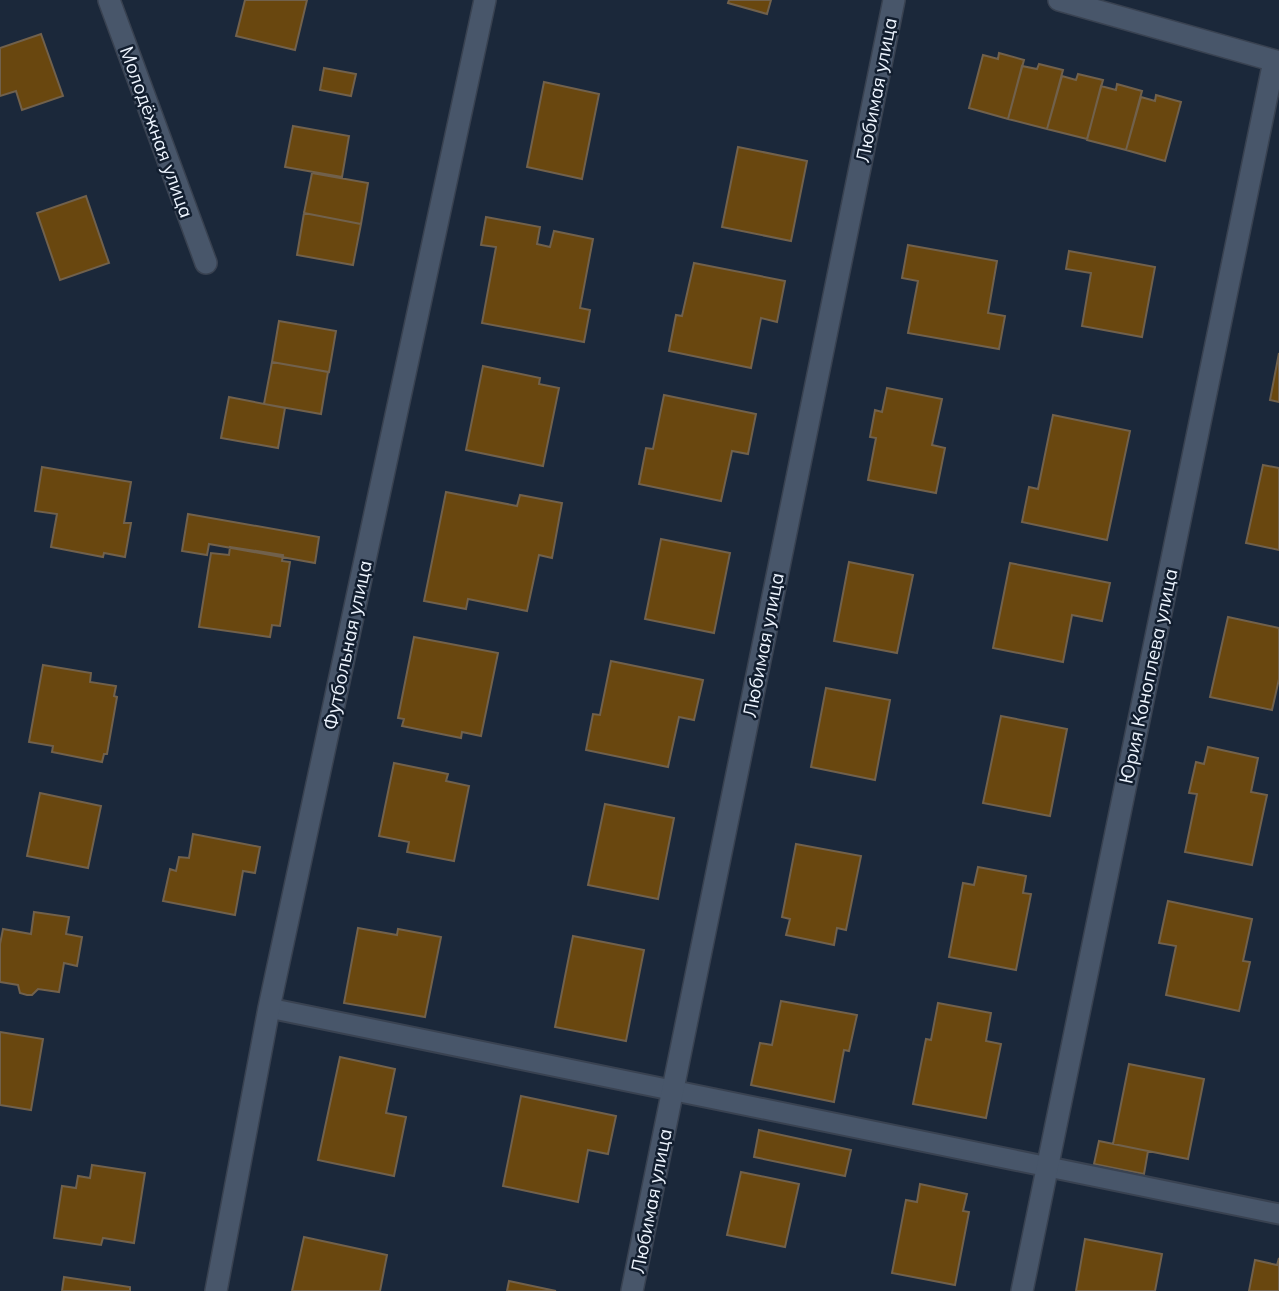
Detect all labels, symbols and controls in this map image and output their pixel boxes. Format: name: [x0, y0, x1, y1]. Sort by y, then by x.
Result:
street label: Любимая улица: [850, 16, 902, 164]
street label: Молодёжная улица: [115, 43, 199, 221]
street label: Футбольная улица: [317, 558, 377, 732]
street label: Юрия Коноплева улица: [1113, 566, 1183, 786]
street label: Любимая улица: [737, 571, 789, 719]
street label: Любимая улица: [625, 1127, 677, 1275]

